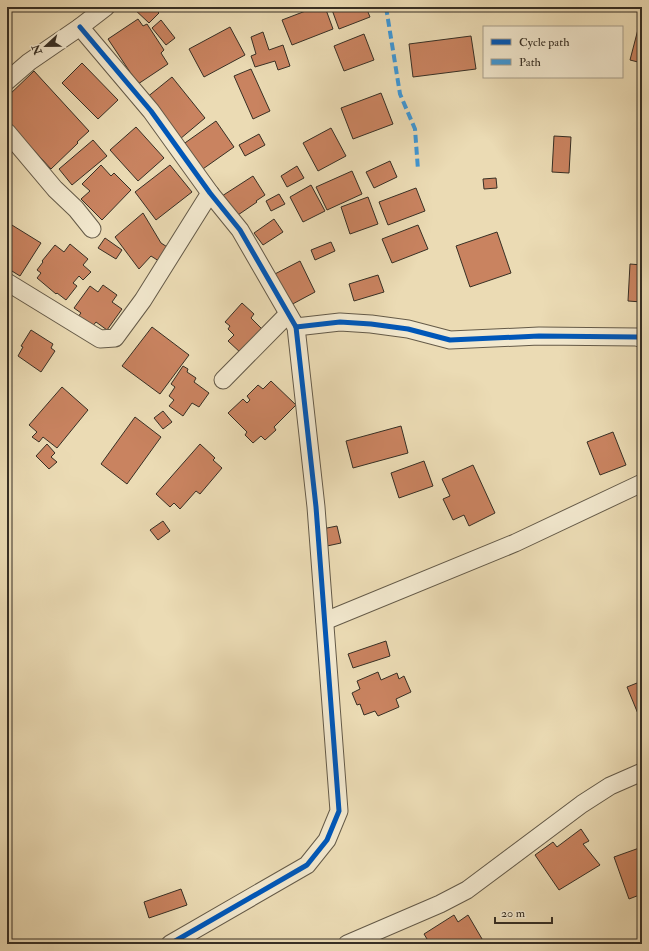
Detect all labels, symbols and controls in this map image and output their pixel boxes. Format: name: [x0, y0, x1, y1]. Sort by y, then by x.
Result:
north arrow: [26, 26, 66, 66]
legend: [483, 26, 623, 78]
text: Cycle path: [519, 35, 570, 50]
text: N: [29, 41, 45, 57]
text: Path: [519, 55, 542, 70]
scale bar: [495, 899, 552, 925]
text: 20 m: [501, 906, 526, 921]

